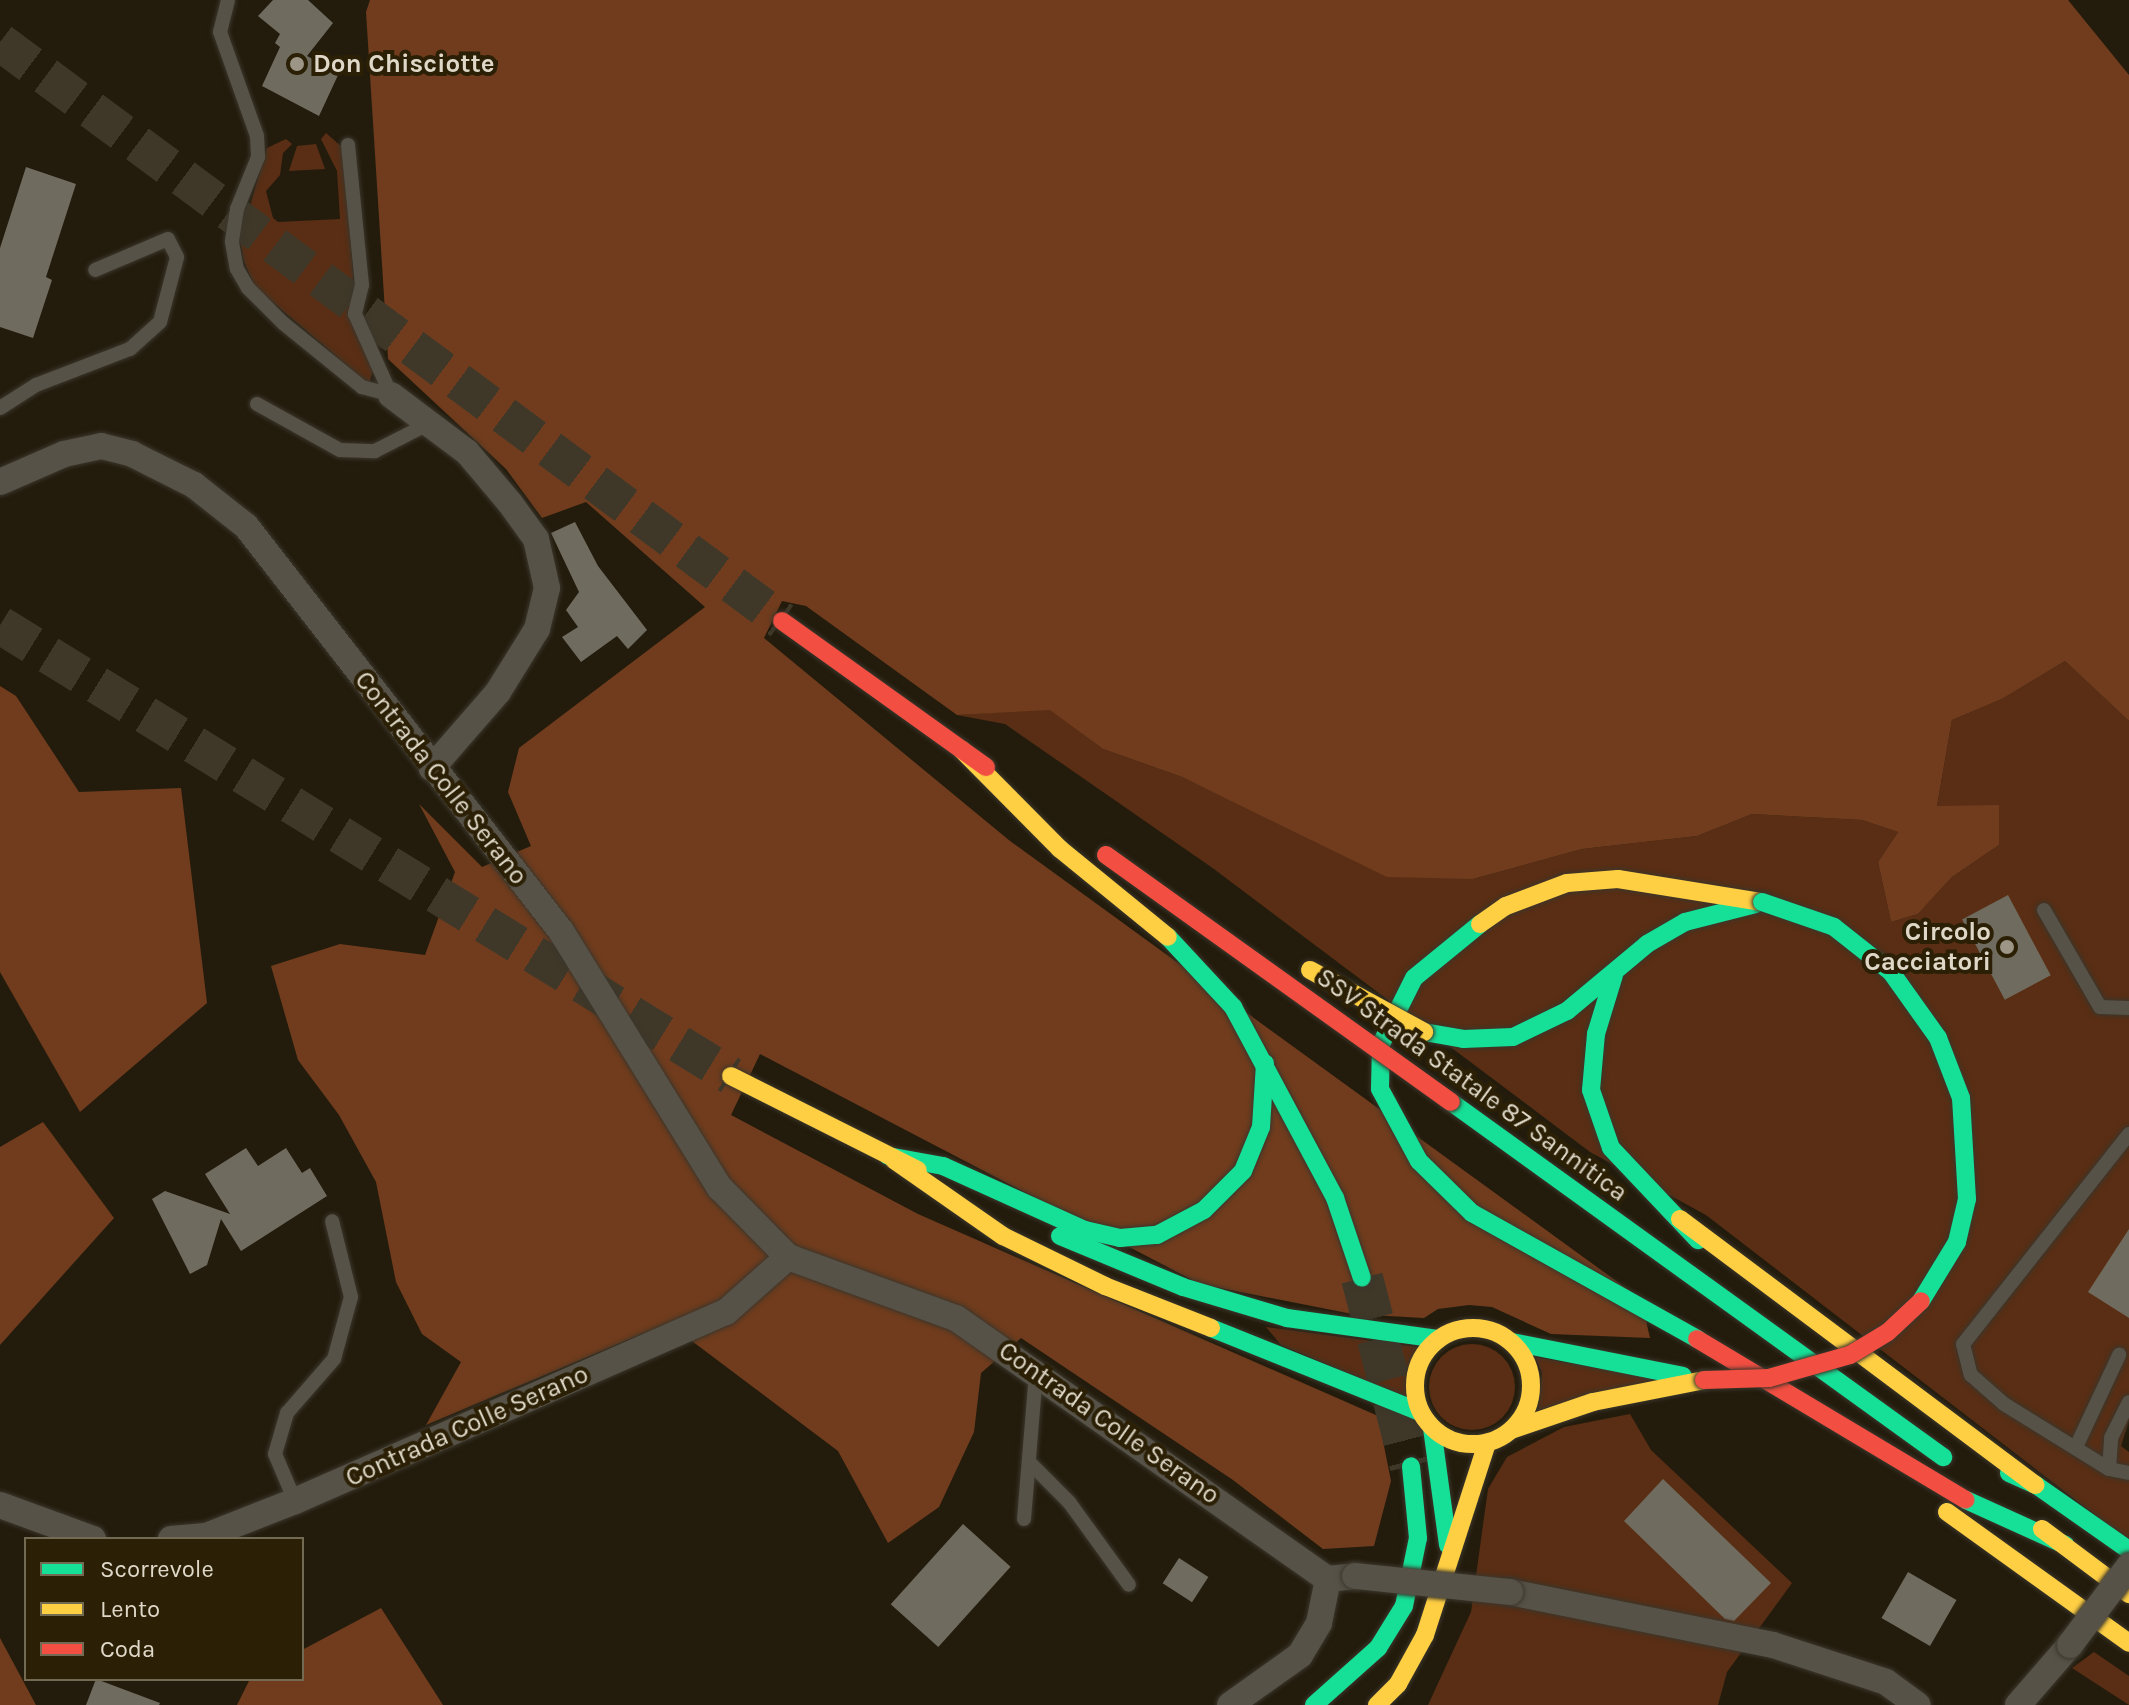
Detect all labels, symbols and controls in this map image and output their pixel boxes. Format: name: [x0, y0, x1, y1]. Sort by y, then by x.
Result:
place label: Don Chisciotte: [313, 48, 495, 80]
marker: Don Chisciotte: [288, 55, 306, 73]
street label: Contrada Colle Serano: [348, 665, 534, 891]
place label: Circolo Cacciatori: [1864, 916, 1991, 978]
marker: Circolo Cacciatori: [1998, 938, 2016, 956]
street label: SSV Strada Statale 87 Sannitica: [1310, 962, 1634, 1208]
street label: Contrada Colle Serano: [993, 1335, 1225, 1511]
street label: Contrada Colle Serano: [341, 1358, 593, 1494]
legend: [24, 1537, 304, 1681]
text: Scorrevole: [100, 1555, 214, 1583]
text: Lento: [100, 1595, 160, 1623]
text: Coda: [100, 1635, 155, 1663]

